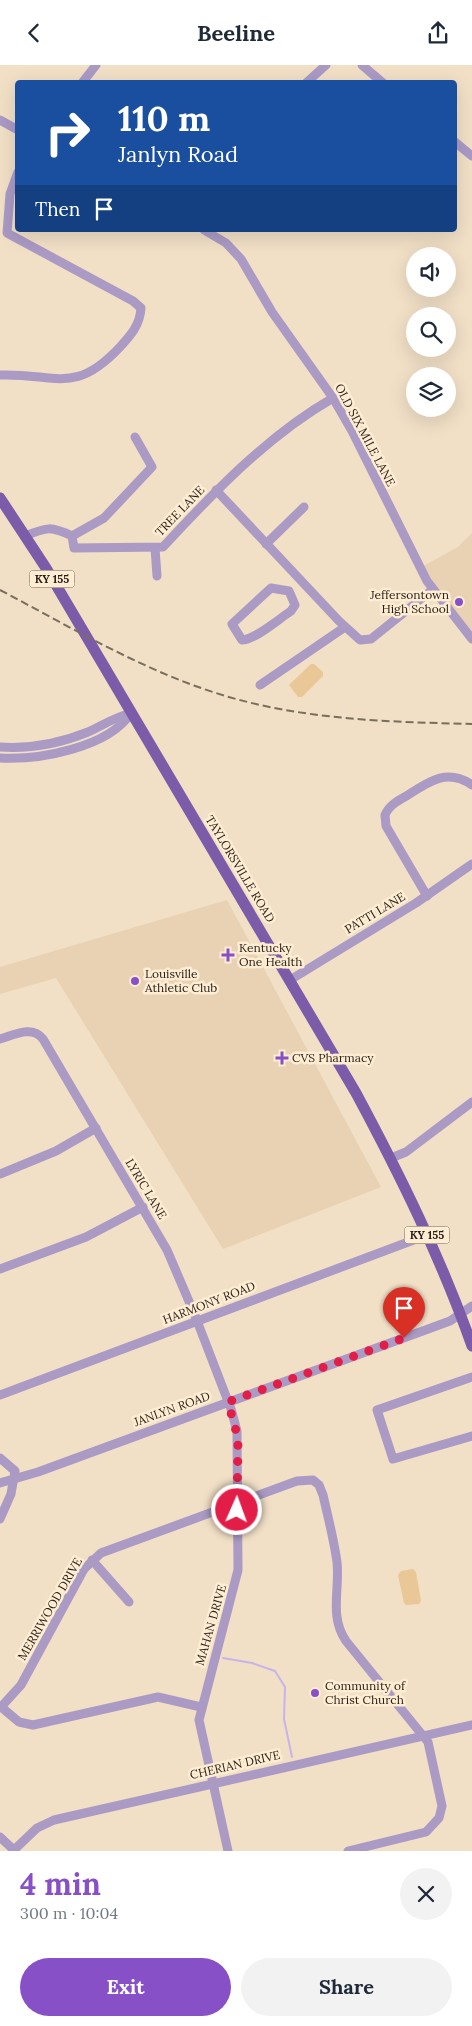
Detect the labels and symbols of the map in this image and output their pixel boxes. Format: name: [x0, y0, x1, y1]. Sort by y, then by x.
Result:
street label: OLD SIX MILE LANE: [332, 381, 399, 489]
street label: TREE LANE: [152, 482, 207, 539]
road number: KY 155: [30, 571, 74, 587]
place label: Jeffersontown High School: [369, 587, 449, 616]
marker: Jeffersontown High School: [453, 596, 465, 608]
street label: TAYLORSVILLE ROAD: [203, 812, 278, 925]
street label: PATTI LANE: [342, 889, 408, 936]
place label: Kentucky One Health: [239, 940, 302, 969]
marker: Kentucky One Health: [221, 948, 235, 962]
place label: Louisville Athletic Club: [144, 966, 217, 995]
marker: Louisville Athletic Club: [129, 975, 141, 987]
place label: CVS Pharmacy: [292, 1050, 374, 1065]
marker: CVS Pharmacy: [276, 1052, 288, 1064]
street label: LYRIC LANE: [123, 1156, 170, 1222]
road number: KY 155: [404, 1227, 450, 1243]
street label: HARMONY ROAD: [160, 1278, 257, 1327]
pin: [383, 1287, 425, 1338]
street label: JANLYN ROAD: [131, 1388, 212, 1430]
position arrow: [210, 1483, 262, 1535]
street label: MERRIWOOD DRIVE: [14, 1555, 85, 1663]
street label: MAHAN DRIVE: [192, 1583, 229, 1667]
place label: Community of Christ Church: [325, 1678, 406, 1707]
marker: Community of Christ Church: [309, 1687, 321, 1699]
street label: CHERIAN DRIVE: [188, 1747, 282, 1782]

